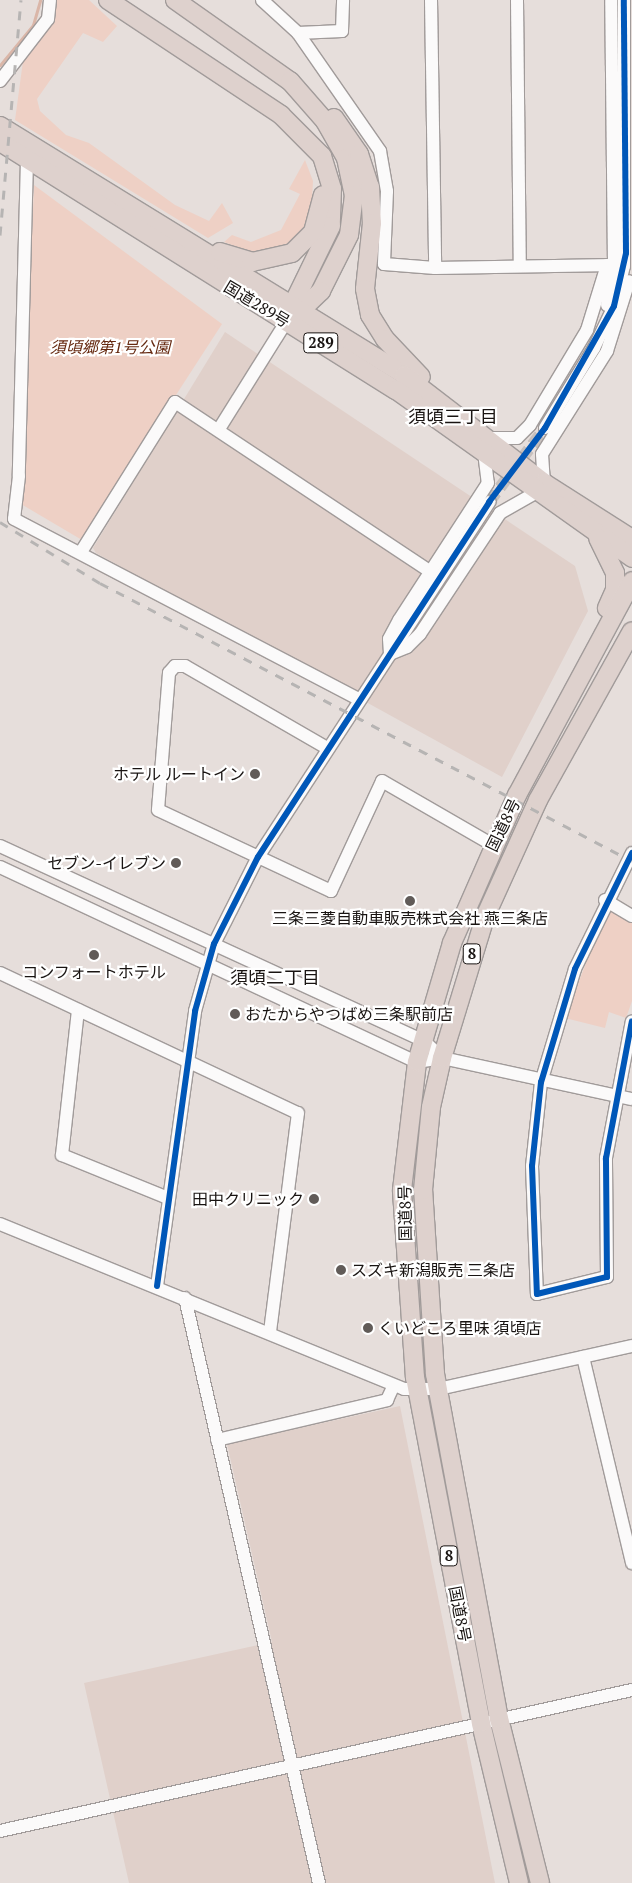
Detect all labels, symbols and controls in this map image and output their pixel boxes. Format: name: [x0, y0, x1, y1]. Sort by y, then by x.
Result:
street label: 国道289号: [221, 277, 293, 331]
road number: 289: [302, 330, 340, 356]
park label: 須頃郷第1号公園: [50, 337, 170, 357]
district label: 須頃三丁目: [408, 405, 498, 427]
place label: ホテル ルートイン: [113, 764, 245, 784]
marker: ホテル ルートイン: [249, 768, 261, 780]
street label: 国道8号: [482, 795, 524, 855]
place label: セブン-イレブン: [47, 853, 166, 873]
marker: セブン-イレブン: [170, 857, 182, 869]
marker: 三条三菱自動車販売株式会社 燕三条店: [404, 895, 416, 907]
place label: 三条三菱自動車販売株式会社 燕三条店: [272, 908, 548, 928]
road number: 8: [462, 942, 482, 966]
marker: コンフォートホテル: [88, 949, 100, 961]
place label: コンフォートホテル: [22, 962, 166, 982]
district label: 須頃二丁目: [230, 966, 320, 988]
place label: おたからやつばめ三条駅前店: [245, 1004, 453, 1024]
marker: おたからやつばめ三条駅前店: [229, 1008, 241, 1020]
street label: 国道8号: [395, 1185, 415, 1241]
place label: 田中クリニック: [192, 1189, 304, 1209]
marker: 田中クリニック: [308, 1193, 320, 1205]
place label: スズキ新潟販売 三条店: [351, 1260, 515, 1280]
marker: スズキ新潟販売 三条店: [335, 1264, 347, 1276]
place label: くいどころ里味 須頃店: [378, 1318, 542, 1338]
marker: くいどころ里味 須頃店: [362, 1322, 374, 1334]
road number: 8: [439, 1544, 459, 1568]
street label: 国道8号: [445, 1584, 475, 1644]

